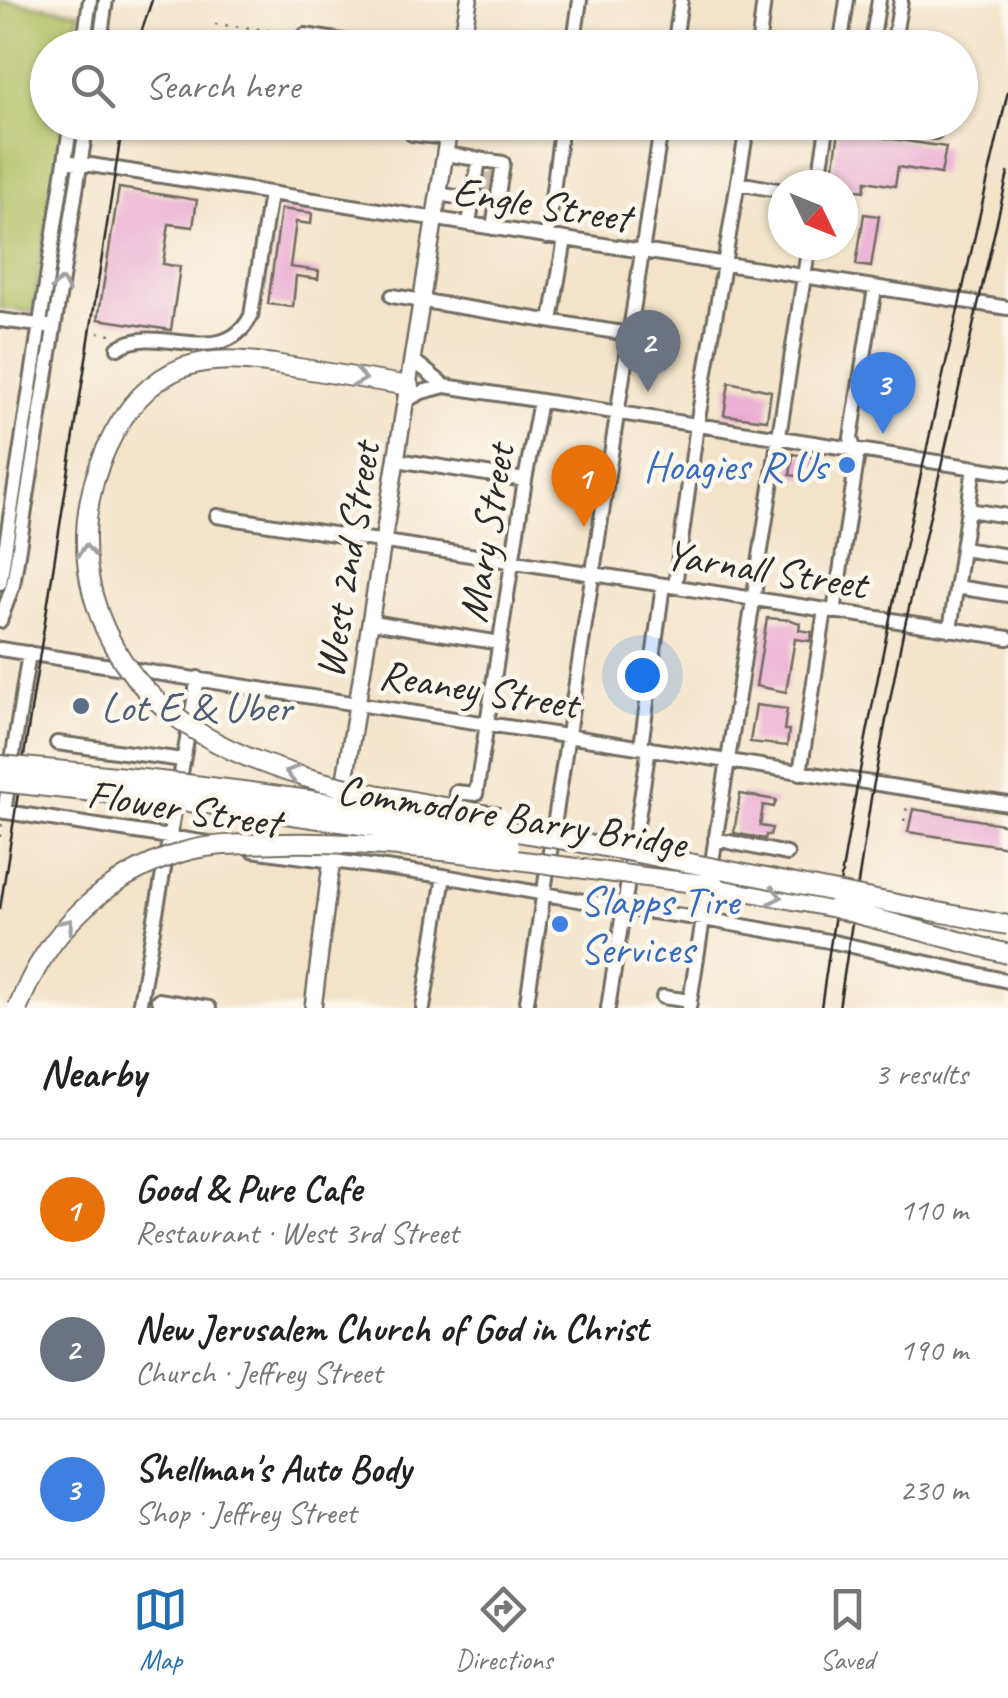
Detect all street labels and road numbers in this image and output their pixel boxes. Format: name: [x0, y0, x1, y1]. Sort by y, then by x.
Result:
street label: Engle Street: [450, 164, 639, 245]
street label: West 2nd Street: [303, 435, 393, 682]
street label: Mary Street: [446, 437, 527, 626]
street label: Yarnall Street: [662, 527, 874, 612]
street label: Reaney Street: [376, 648, 586, 732]
street label: Commodore Barry Bridge: [334, 763, 692, 871]
street label: Flower Street: [84, 767, 289, 851]

